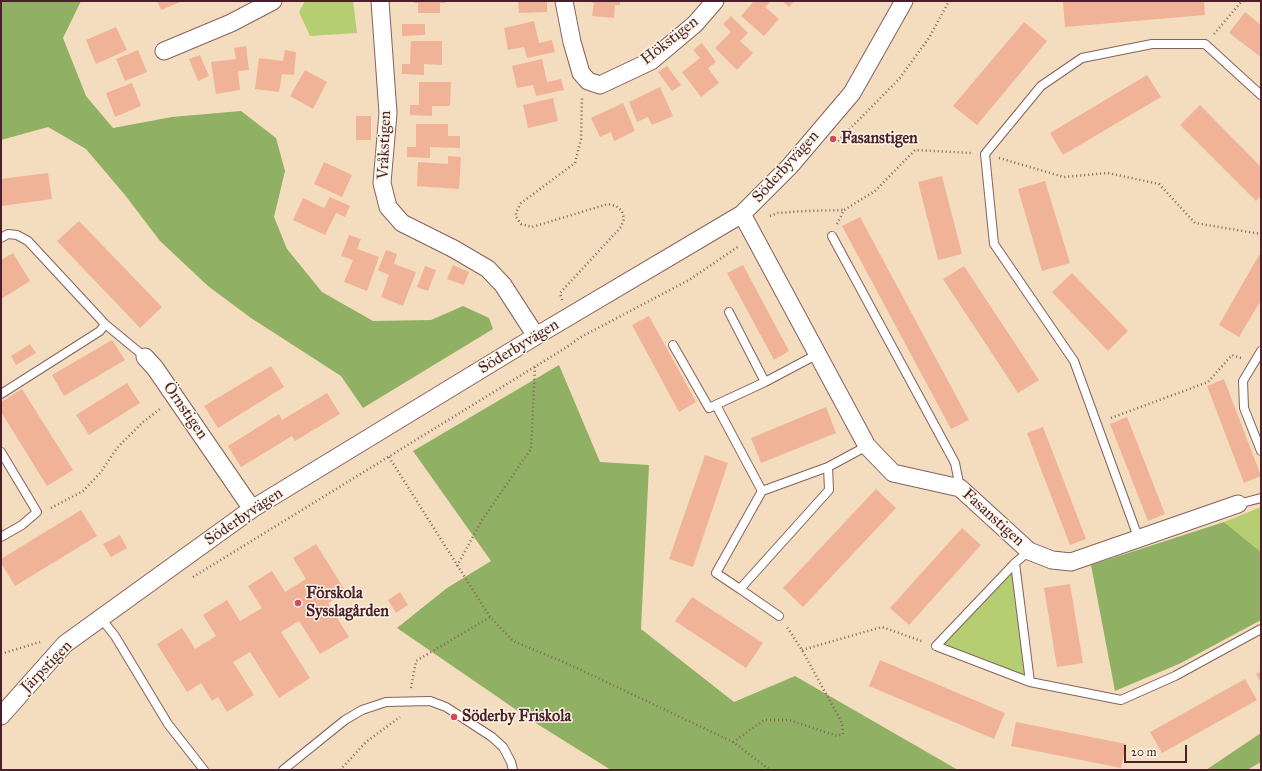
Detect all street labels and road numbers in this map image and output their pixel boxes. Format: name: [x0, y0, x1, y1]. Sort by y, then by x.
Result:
street label: Hökstigen: [637, 13, 703, 69]
street label: Vråkstigen: [374, 110, 396, 180]
street label: Söderbyvägen: [749, 127, 823, 207]
street label: Söderbyvägen: [475, 316, 563, 378]
street label: Örnstigen: [158, 379, 212, 443]
street label: Söderbyvägen: [201, 484, 287, 550]
street label: Fasanstigen: [958, 485, 1028, 551]
street label: Järpstigen: [17, 637, 77, 697]

